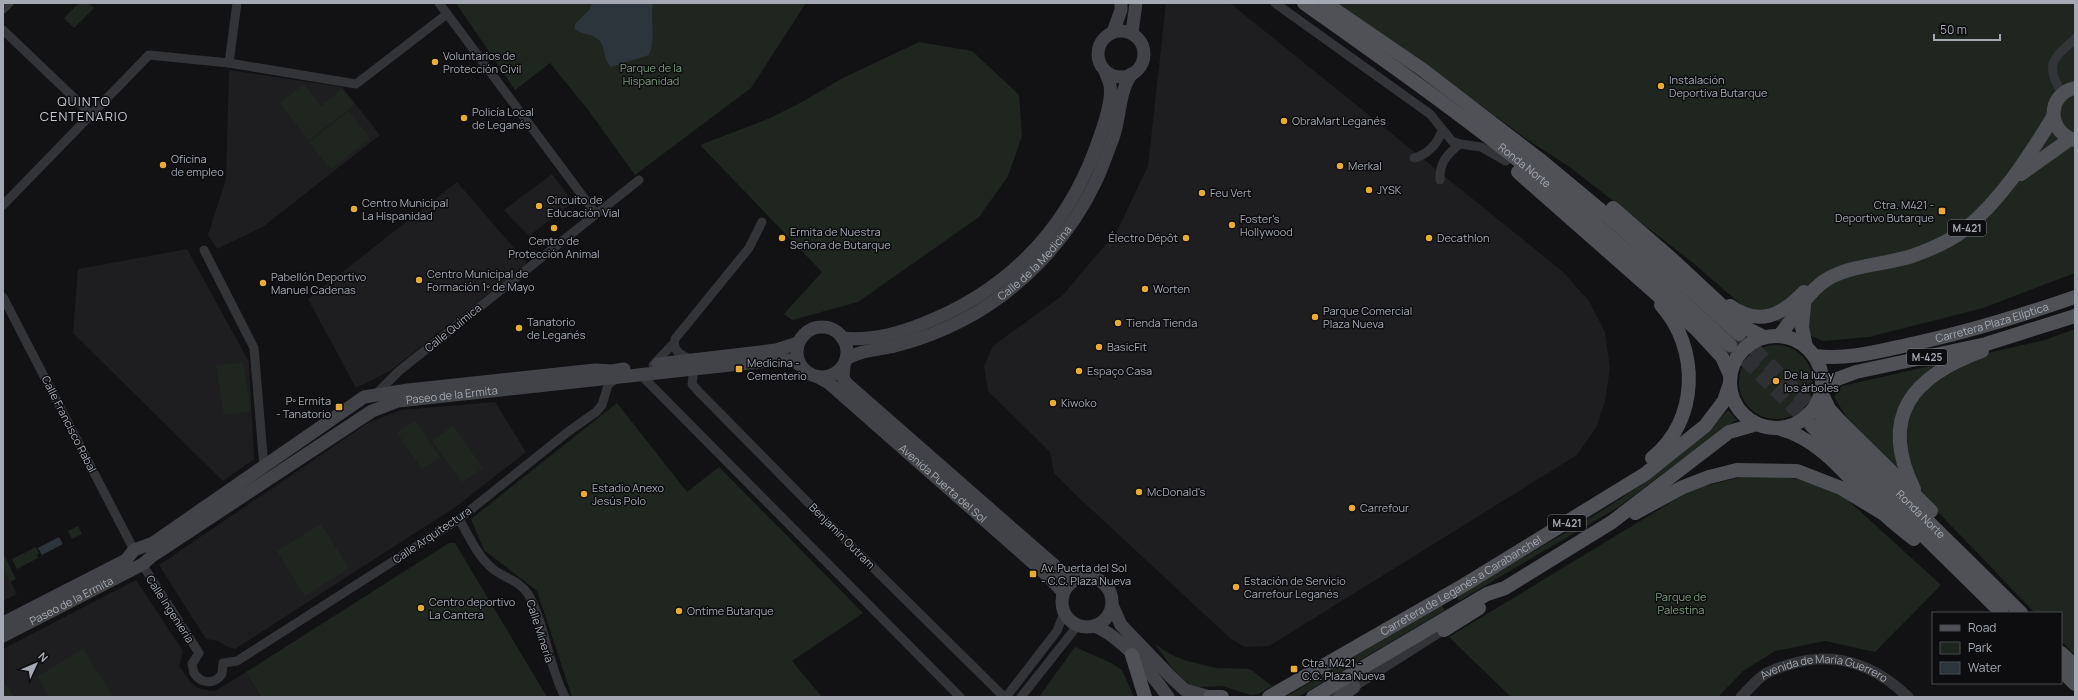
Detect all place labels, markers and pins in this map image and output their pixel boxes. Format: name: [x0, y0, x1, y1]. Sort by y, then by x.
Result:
place label: Voluntarios de Protección Civil: [443, 48, 521, 76]
marker: Voluntarios de Protección Civil: [430, 57, 440, 67]
place label: Instalación Deportiva Butarque: [1669, 72, 1768, 100]
marker: Instalación Deportiva Butarque: [1656, 81, 1666, 91]
place label: Policía Local de Leganés: [472, 104, 534, 132]
marker: Policía Local de Leganés: [459, 113, 469, 123]
place label: ObraMart Leganés: [1292, 113, 1386, 128]
marker: ObraMart Leganés: [1279, 116, 1289, 126]
place label: Oficina de empleo: [171, 151, 224, 179]
place label: Merkal: [1348, 158, 1382, 173]
marker: Oficina de empleo: [158, 160, 168, 170]
marker: Merkal: [1335, 161, 1345, 171]
place label: JYSK: [1377, 182, 1402, 197]
place label: Feu Vert: [1210, 185, 1251, 200]
marker: JYSK: [1364, 185, 1374, 195]
marker: Feu Vert: [1197, 188, 1207, 198]
place label: Circuito de Educación Vial: [547, 192, 620, 220]
place label: Centro Municipal La Hispanidad: [362, 195, 448, 223]
place label: Ctra. M421 - Deportivo Butarque: [1835, 197, 1935, 225]
marker: Circuito de Educación Vial: [534, 201, 544, 211]
marker: Centro Municipal La Hispanidad: [349, 204, 359, 214]
marker: Ctra. M421 - Deportivo Butarque: [1937, 206, 1947, 216]
place label: Foster's Hollywood: [1240, 211, 1293, 239]
marker: Foster's Hollywood: [1227, 220, 1237, 230]
marker: Centro de Protección Animal: [549, 223, 559, 233]
place label: Ermita de Nuestra Señora de Butarque: [790, 224, 891, 252]
place label: Électro Dépôt: [1109, 230, 1178, 245]
place label: Decathlon: [1437, 230, 1490, 245]
place label: Centro de Protección Animal: [508, 233, 600, 261]
marker: Ermita de Nuestra Señora de Butarque: [777, 233, 787, 243]
marker: Électro Dépôt: [1181, 233, 1191, 243]
marker: Decathlon: [1424, 233, 1434, 243]
place label: Centro Municipal de Formación 1º de Mayo: [427, 266, 535, 294]
place label: Pabellón Deportivo Manuel Cadenas: [271, 269, 367, 297]
marker: Centro Municipal de Formación 1º de Mayo: [414, 275, 424, 285]
marker: Pabellón Deportivo Manuel Cadenas: [258, 278, 268, 288]
place label: Worten: [1153, 281, 1190, 296]
marker: Worten: [1140, 284, 1150, 294]
place label: Parque Comercial Plaza Nueva: [1323, 303, 1412, 331]
marker: Parque Comercial Plaza Nueva: [1310, 312, 1320, 322]
place label: Tanatorio de Leganés: [527, 314, 586, 342]
place label: Tienda Tienda: [1126, 315, 1197, 330]
marker: Tienda Tienda: [1113, 318, 1123, 328]
marker: Tanatorio de Leganés: [514, 323, 524, 333]
place label: BasicFit: [1107, 339, 1147, 354]
marker: BasicFit: [1094, 342, 1104, 352]
place label: Medicina - Cementerio: [747, 355, 807, 383]
place label: Espaço Casa: [1087, 363, 1152, 378]
marker: Medicina - Cementerio: [734, 364, 744, 374]
marker: Espaço Casa: [1074, 366, 1084, 376]
place label: De la luz y los árboles: [1784, 367, 1839, 395]
marker: De la luz y los árboles: [1771, 376, 1781, 386]
place label: Pº Ermita - Tanatorio: [276, 393, 331, 421]
place label: Kiwoko: [1061, 395, 1097, 410]
marker: Kiwoko: [1048, 398, 1058, 408]
marker: Pº Ermita - Tanatorio: [334, 402, 344, 412]
place label: Estadio Anexo Jesús Polo: [592, 480, 665, 508]
place label: McDonald's: [1147, 484, 1205, 499]
marker: McDonald's: [1134, 487, 1144, 497]
marker: Estadio Anexo Jesús Polo: [579, 489, 589, 499]
place label: Carrefour: [1360, 500, 1409, 515]
marker: Carrefour: [1347, 503, 1357, 513]
place label: Av. Puerta del Sol - C.C. Plaza Nueva: [1041, 560, 1131, 588]
marker: Av. Puerta del Sol - C.C. Plaza Nueva: [1028, 569, 1038, 579]
place label: Estación de Servicio Carrefour Leganés: [1244, 573, 1346, 601]
marker: Estación de Servicio Carrefour Leganés: [1231, 582, 1241, 592]
place label: Centro deportivo La Cantera: [429, 594, 516, 622]
marker: Centro deportivo La Cantera: [416, 603, 426, 613]
place label: Ontime Butarque: [687, 603, 774, 618]
marker: Ontime Butarque: [674, 606, 684, 616]
place label: Ctra. M421 - C.C. Plaza Nueva: [1302, 655, 1385, 683]
marker: Ctra. M421 - C.C. Plaza Nueva: [1289, 664, 1299, 674]

